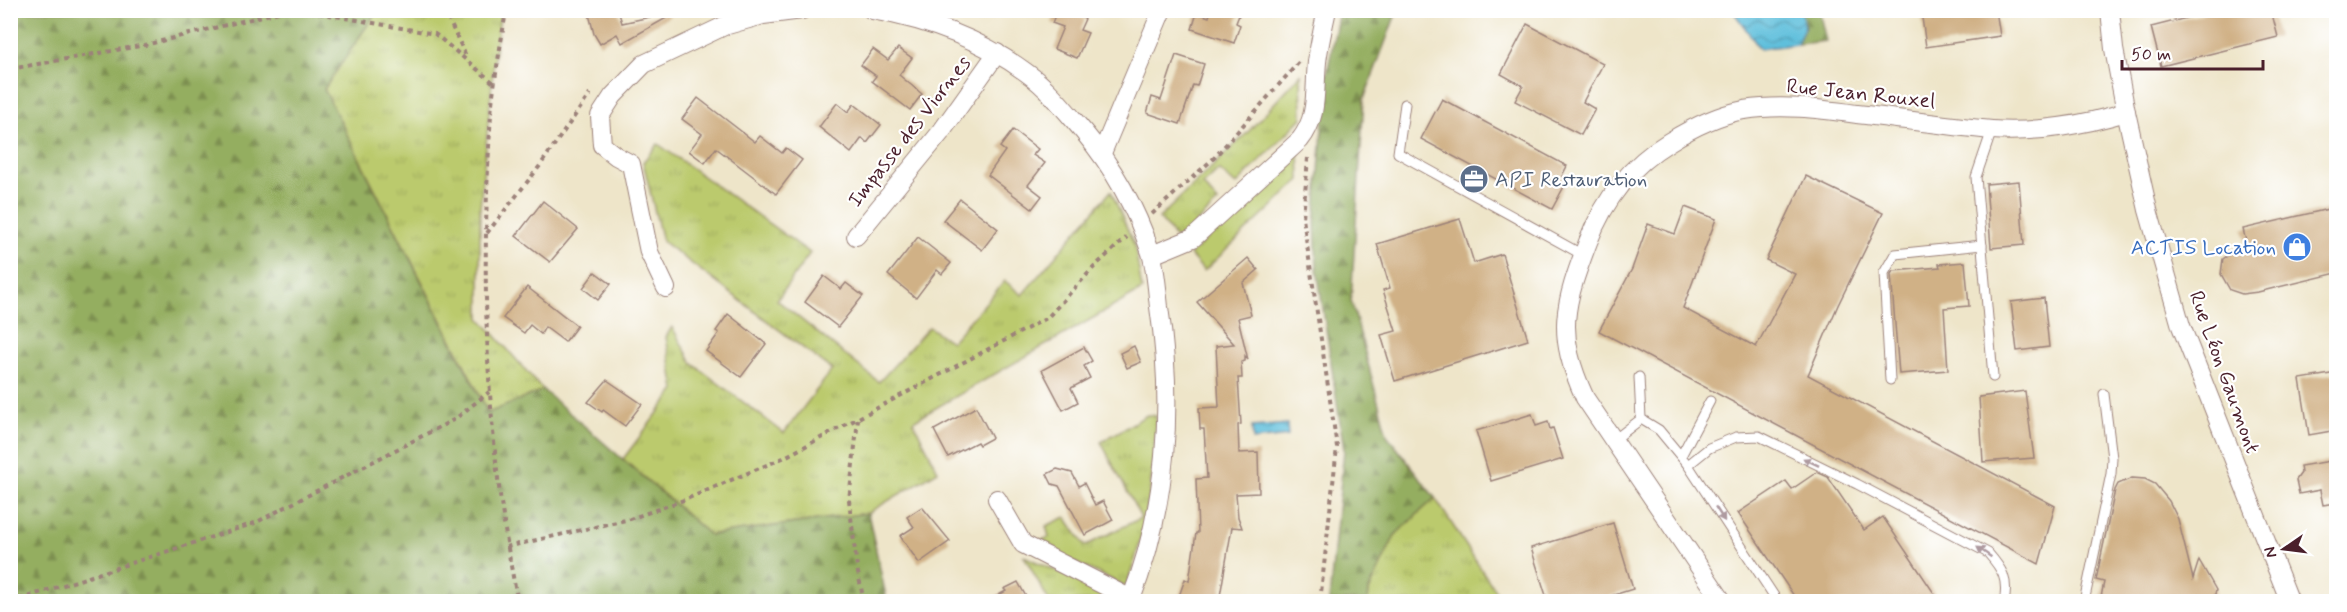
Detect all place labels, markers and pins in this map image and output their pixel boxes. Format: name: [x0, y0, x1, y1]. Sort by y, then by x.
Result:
office icon: API Restauration: [1458, 163, 1490, 195]
place label: API Restauration: [1495, 166, 1647, 194]
shop icon: ACTIS Location: [2281, 231, 2313, 263]
place label: ACTIS Location: [2131, 234, 2276, 262]

